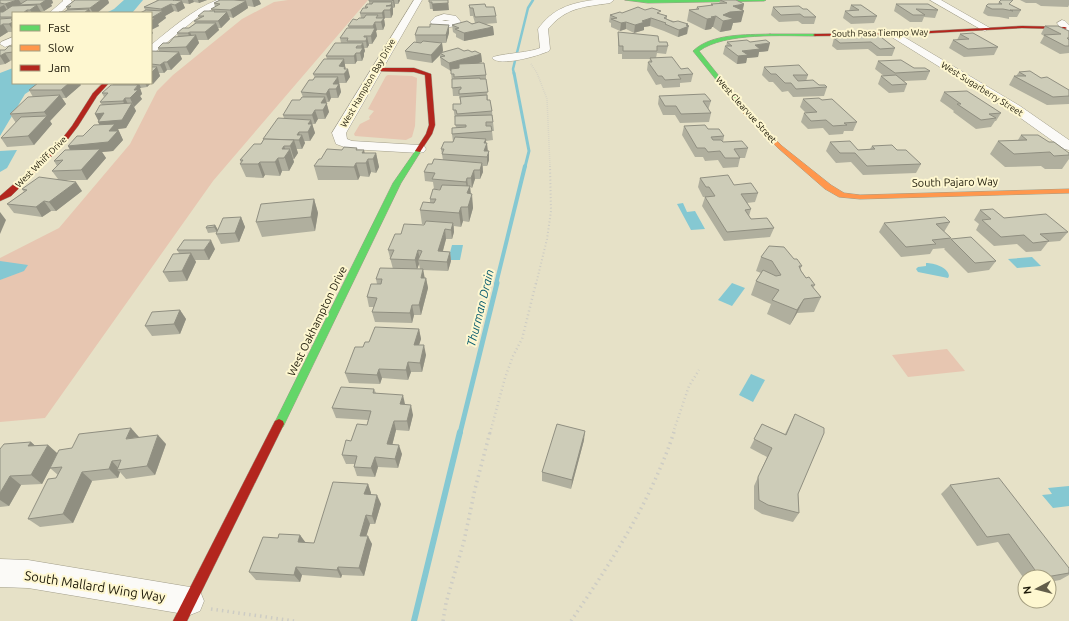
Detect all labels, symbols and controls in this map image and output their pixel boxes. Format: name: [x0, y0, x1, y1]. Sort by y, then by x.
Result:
legend: [12, 12, 152, 84]
text: Fast: [48, 21, 70, 34]
street label: South Pasa Tiempo Way: [832, 27, 929, 39]
street label: West Hampton Bay Drive: [339, 37, 397, 129]
text: Slow: [48, 41, 74, 54]
street label: West Sugarberry Street: [939, 60, 1025, 119]
text: Jam: [48, 61, 70, 74]
street label: West Clearvue Street: [714, 75, 779, 145]
street label: West Whiff Drive: [13, 134, 69, 190]
street label: South Pajaro Way: [912, 175, 999, 189]
street label: West Oakhampton Drive: [285, 264, 349, 378]
water label: Thurman Drain: [464, 268, 496, 348]
street label: South Mallard Wing Way: [24, 568, 166, 604]
north arrow: [1017, 569, 1057, 609]
text: N: [1021, 585, 1034, 595]

